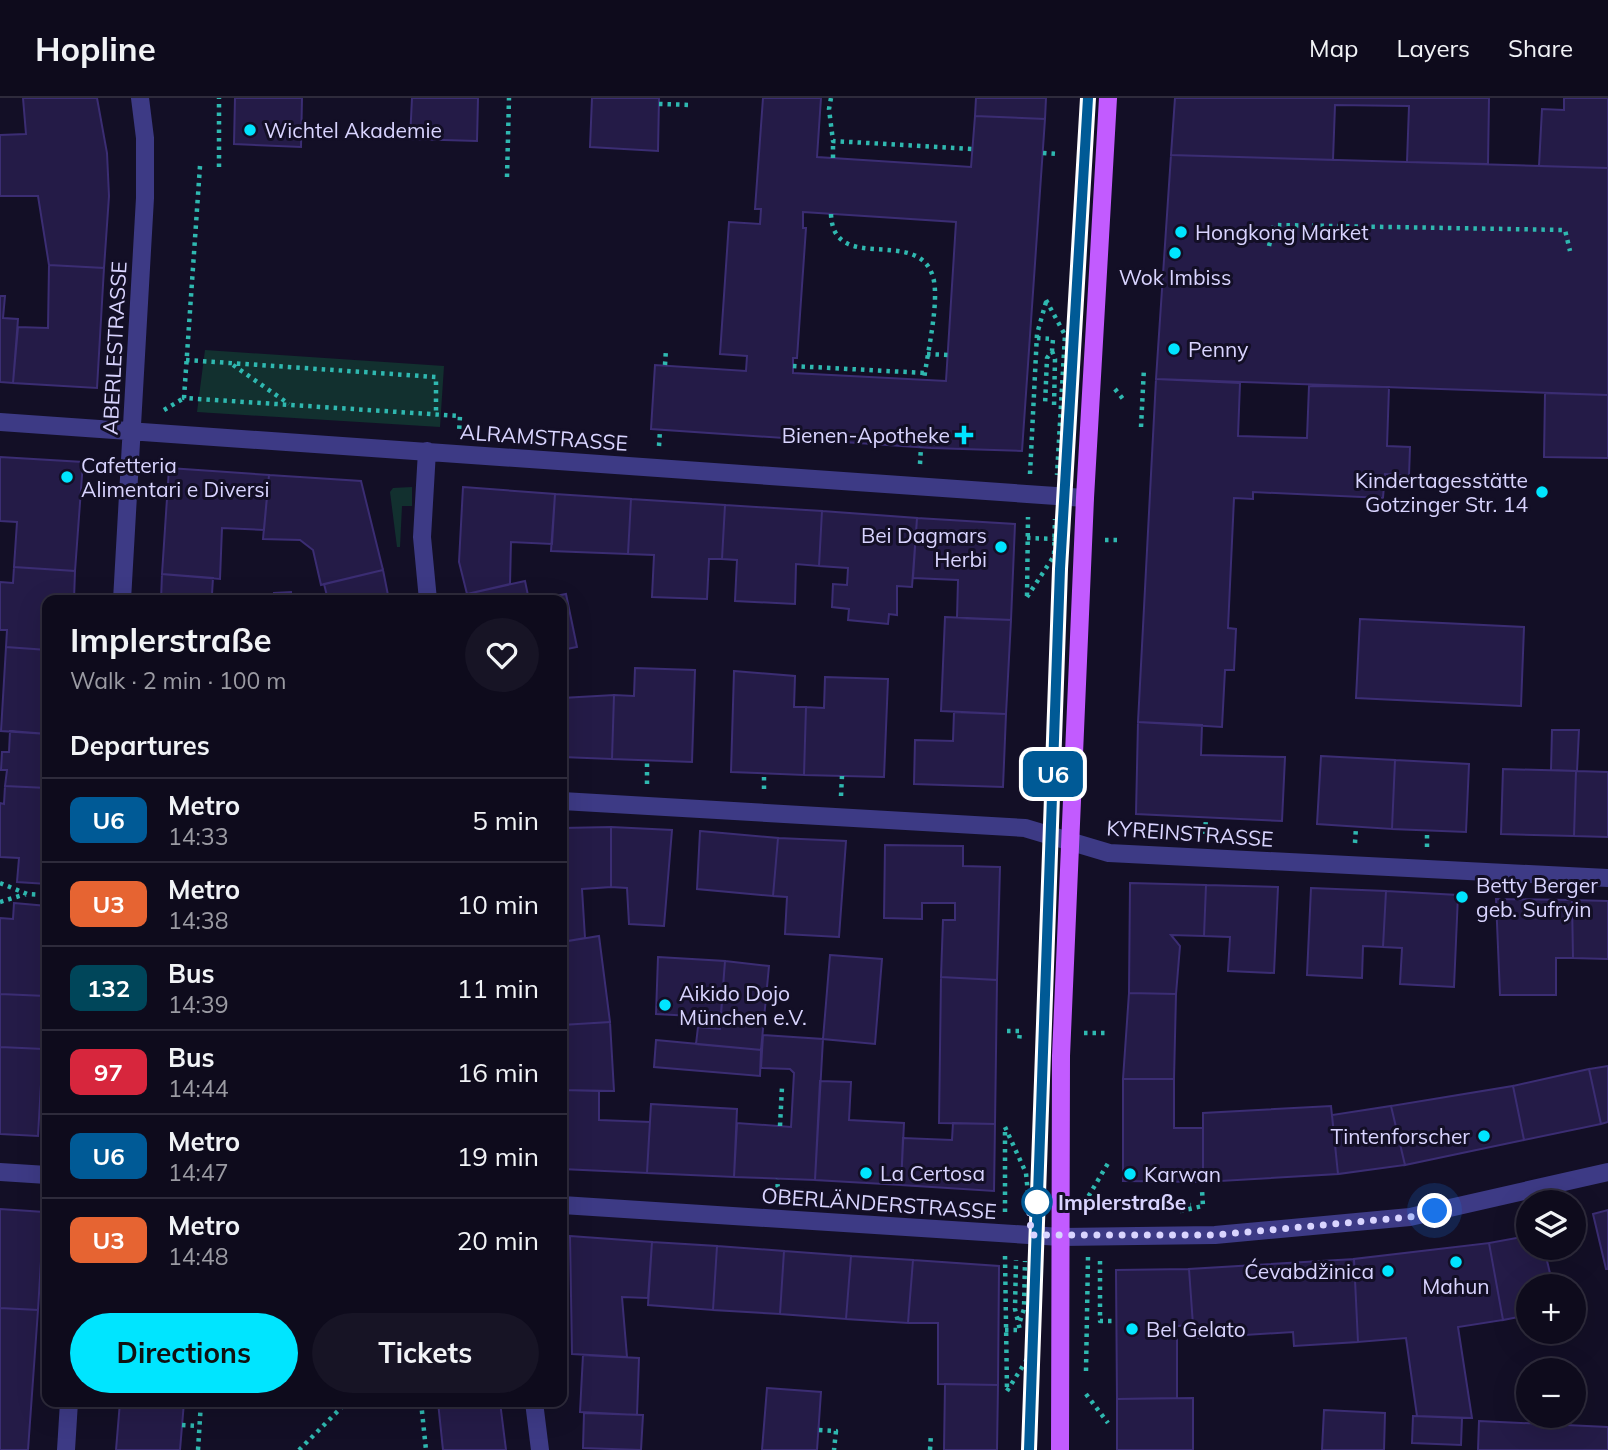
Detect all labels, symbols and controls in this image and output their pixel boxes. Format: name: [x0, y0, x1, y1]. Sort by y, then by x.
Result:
text: Hopline: [35, 28, 156, 69]
text: Map: [1309, 33, 1358, 63]
text: Layers: [1396, 33, 1470, 63]
text: Share: [1508, 33, 1573, 63]
place label: Wichtel Akademie: [264, 117, 442, 143]
marker: Wichtel Akademie: [242, 122, 258, 138]
place label: Hongkong Market: [1195, 219, 1369, 245]
marker: Hongkong Market: [1173, 224, 1189, 240]
marker: Wok Imbiss: [1167, 245, 1183, 261]
street label: ABERLESTRASSE: [96, 261, 132, 435]
place label: Wok Imbiss: [1119, 264, 1231, 290]
place label: Penny: [1188, 336, 1248, 362]
marker: Penny: [1166, 341, 1182, 357]
street label: ALRAMSTRASSE: [459, 418, 629, 456]
place label: Bienen-Apotheke: [782, 422, 950, 448]
marker: Bienen-Apotheke: [956, 427, 972, 443]
place label: Cafetteria Alimentari e Diversi: [81, 452, 270, 502]
place label: Kindertagesstätte Gotzinger Str. 14: [1355, 467, 1528, 517]
marker: Cafetteria Alimentari e Diversi: [59, 469, 75, 485]
marker: Kindertagesstätte Gotzinger Str. 14: [1534, 484, 1550, 500]
place label: Bei Dagmars Herbi: [861, 522, 987, 572]
marker: Bei Dagmars Herbi: [993, 539, 1009, 555]
button: heart: [465, 618, 539, 692]
text: Implerstraße: [70, 619, 271, 660]
text: Walk · 2 min · 100 m: [70, 666, 287, 695]
text: Departures: [70, 729, 210, 762]
line badge: U6: [1021, 751, 1084, 797]
text: U6: [1037, 759, 1069, 789]
text: Metro: [168, 789, 240, 822]
text: 5 min: [472, 804, 539, 837]
text: U6: [92, 805, 125, 835]
street label: KYREINSTRASSE: [1106, 814, 1274, 852]
text: 14:33: [168, 822, 228, 851]
place label: Betty Berger geb. Sufryin: [1476, 872, 1598, 922]
text: Metro: [168, 873, 240, 906]
text: 10 min: [457, 888, 539, 921]
text: U3: [92, 889, 125, 919]
marker: Betty Berger geb. Sufryin: [1454, 889, 1470, 905]
text: 14:38: [168, 906, 228, 935]
text: Bus: [168, 957, 214, 990]
text: 11 min: [457, 972, 539, 1005]
text: 132: [87, 973, 130, 1003]
place label: Aikido Dojo München e.V.: [679, 980, 807, 1030]
text: 14:39: [168, 990, 228, 1019]
marker: Aikido Dojo München e.V.: [657, 997, 673, 1013]
text: Bus: [168, 1041, 214, 1074]
text: 16 min: [457, 1056, 539, 1089]
text: 97: [94, 1057, 123, 1087]
text: 14:44: [168, 1074, 228, 1103]
place label: Tintenforscher: [1331, 1123, 1470, 1149]
text: Metro: [168, 1125, 240, 1158]
marker: Tintenforscher: [1476, 1128, 1492, 1144]
text: 19 min: [457, 1140, 539, 1173]
text: U6: [92, 1141, 125, 1171]
text: 14:47: [168, 1158, 228, 1187]
place label: La Certosa: [880, 1160, 985, 1186]
place label: Karwan: [1144, 1161, 1221, 1187]
marker: La Certosa: [858, 1165, 874, 1181]
marker: Karwan: [1122, 1166, 1138, 1182]
street label: OBERLÄNDERSTRASSE: [761, 1182, 997, 1224]
marker: Implerstraße: [1022, 1187, 1052, 1217]
place label: Implerstraße: [1058, 1189, 1186, 1215]
map controls: [1516, 1190, 1586, 1428]
button: layers: [1516, 1190, 1586, 1260]
your location: [1417, 1193, 1452, 1228]
text: Metro: [168, 1209, 240, 1242]
text: 20 min: [457, 1224, 539, 1257]
text: U3: [92, 1225, 125, 1255]
text: 14:48: [168, 1242, 228, 1271]
marker: Mahun: [1448, 1254, 1464, 1270]
place label: Ćevabdžinica: [1244, 1258, 1374, 1284]
marker: Ćevabdžinica: [1380, 1263, 1396, 1279]
place label: Mahun: [1422, 1273, 1490, 1299]
button: +: [1516, 1274, 1586, 1344]
button: Directions: [70, 1313, 298, 1393]
button: Tickets: [312, 1313, 539, 1393]
place label: Bel Gelato: [1146, 1316, 1246, 1342]
marker: Bel Gelato: [1124, 1321, 1140, 1337]
button: −: [1516, 1358, 1586, 1428]

